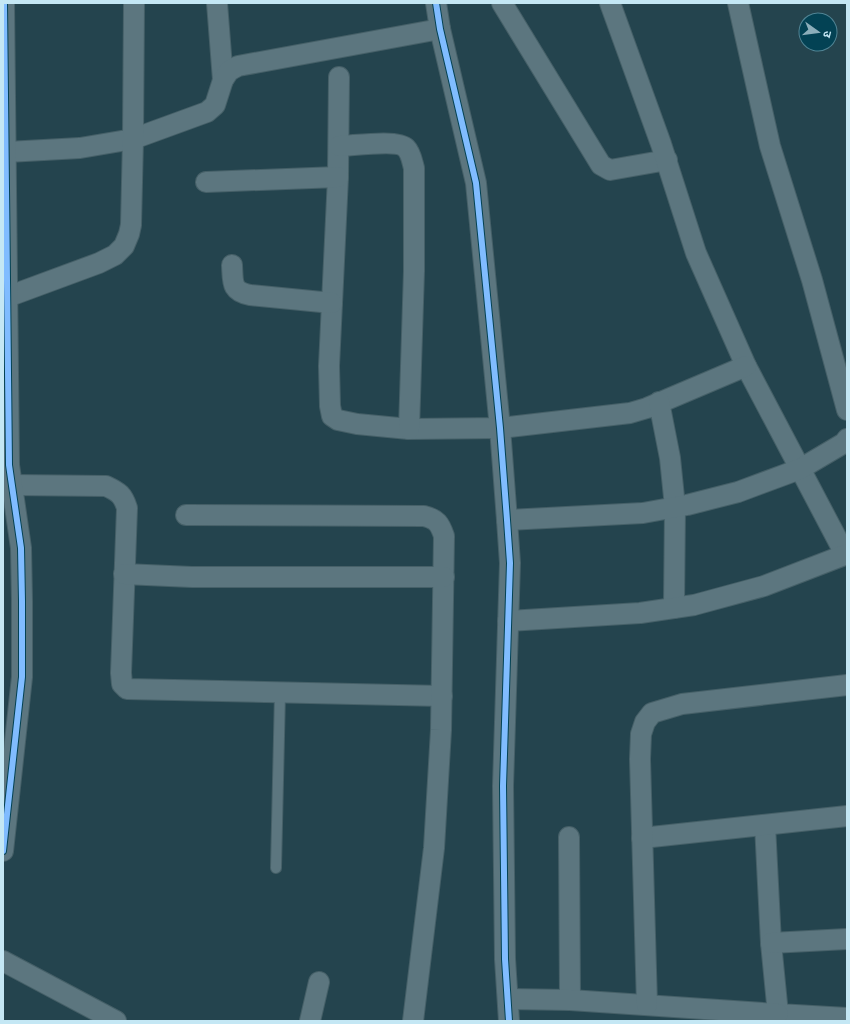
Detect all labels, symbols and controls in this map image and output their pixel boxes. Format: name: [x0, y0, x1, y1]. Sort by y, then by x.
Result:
north arrow: [798, 12, 838, 52]
text: उ: [820, 30, 835, 40]

